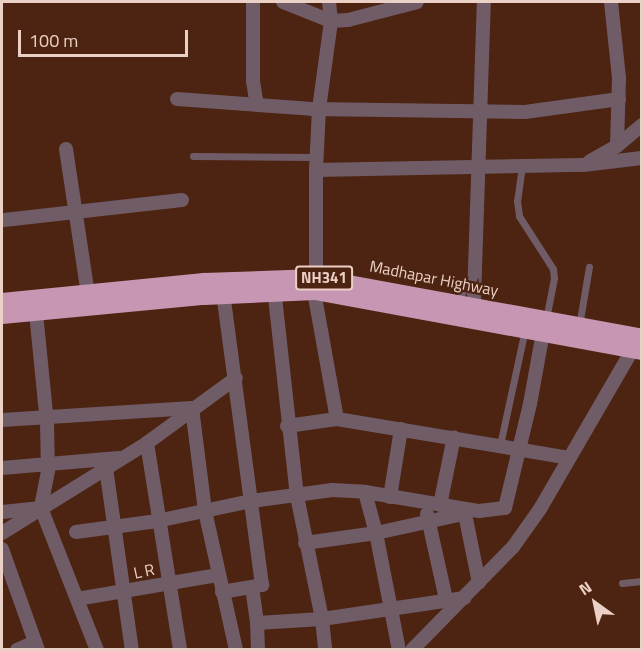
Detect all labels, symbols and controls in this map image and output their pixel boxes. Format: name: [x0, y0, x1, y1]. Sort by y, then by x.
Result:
scale bar: [21, 18, 190, 56]
text: 100 m: [29, 27, 78, 54]
street label: Madhapar Highway: [368, 256, 500, 300]
road number: NH341: [294, 266, 354, 290]
street label: L R: [132, 559, 156, 583]
north arrow: [565, 573, 625, 633]
text: N: [574, 575, 596, 601]

